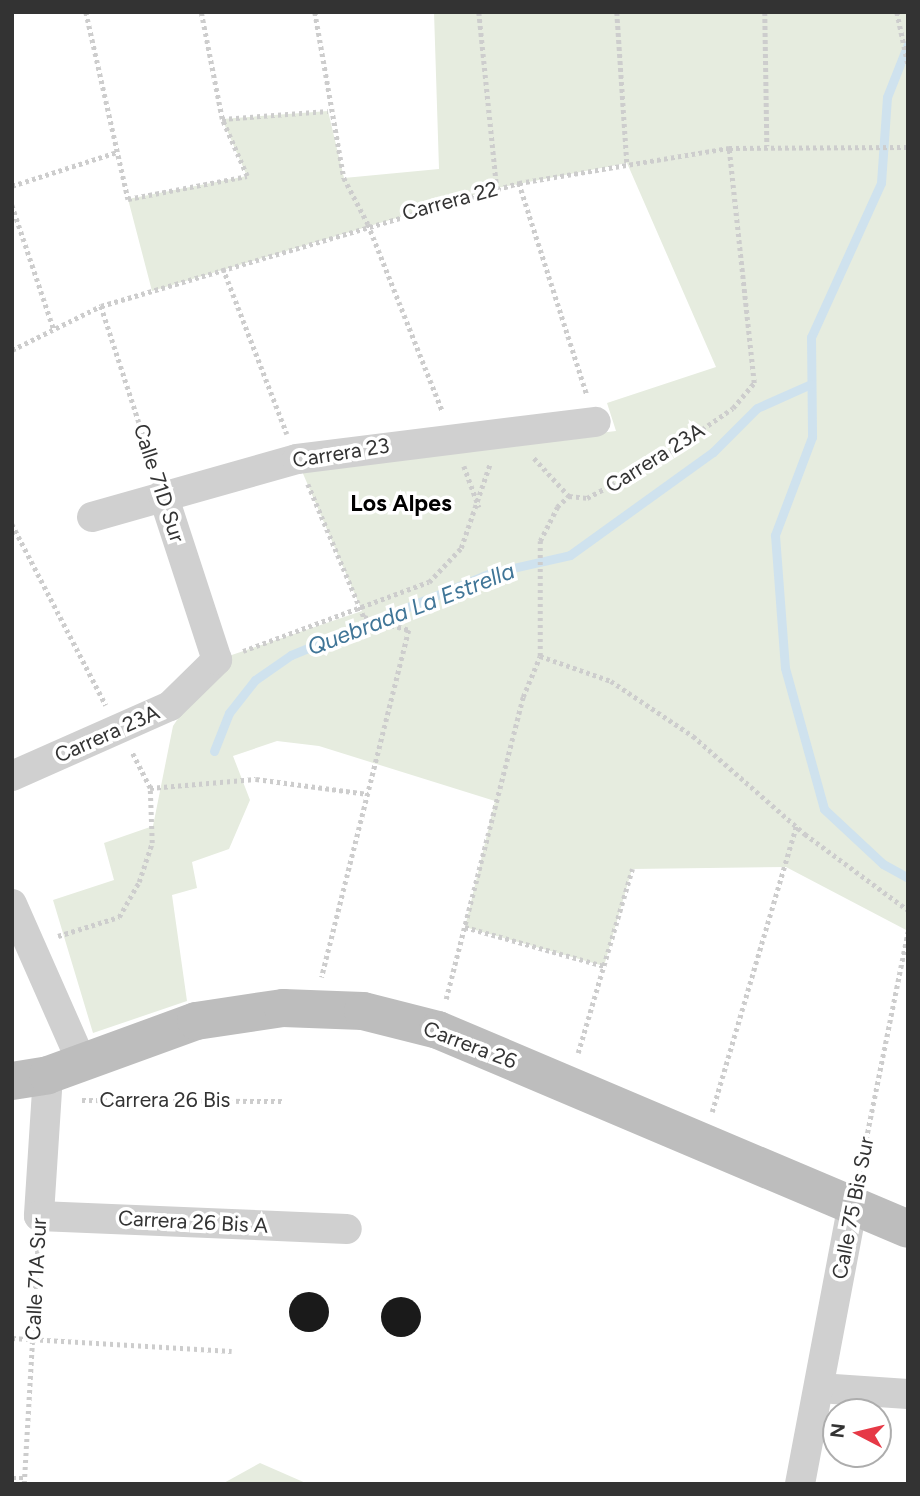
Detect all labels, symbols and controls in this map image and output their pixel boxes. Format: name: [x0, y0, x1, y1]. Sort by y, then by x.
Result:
street label: Carrera 22: [399, 176, 501, 226]
street label: Carrera 23A: [601, 418, 709, 498]
street label: Calle 71D Sur: [128, 421, 190, 545]
street label: Carrera 23: [291, 433, 391, 473]
district label: Los Alpes: [350, 489, 452, 517]
water label: Quebrada La Estrella: [304, 557, 518, 661]
street label: Carrera 23A: [51, 700, 163, 768]
street label: Carrera 26: [420, 1016, 520, 1074]
street label: Carrera 26 Bis: [100, 1087, 230, 1113]
street label: Calle 75 Bis Sur: [827, 1135, 879, 1281]
street label: Carrera 26 Bis A: [117, 1205, 269, 1239]
street label: Calle 71A Sur: [20, 1217, 52, 1341]
north arrow: [822, 1398, 892, 1468]
text: N: [825, 1422, 850, 1439]

